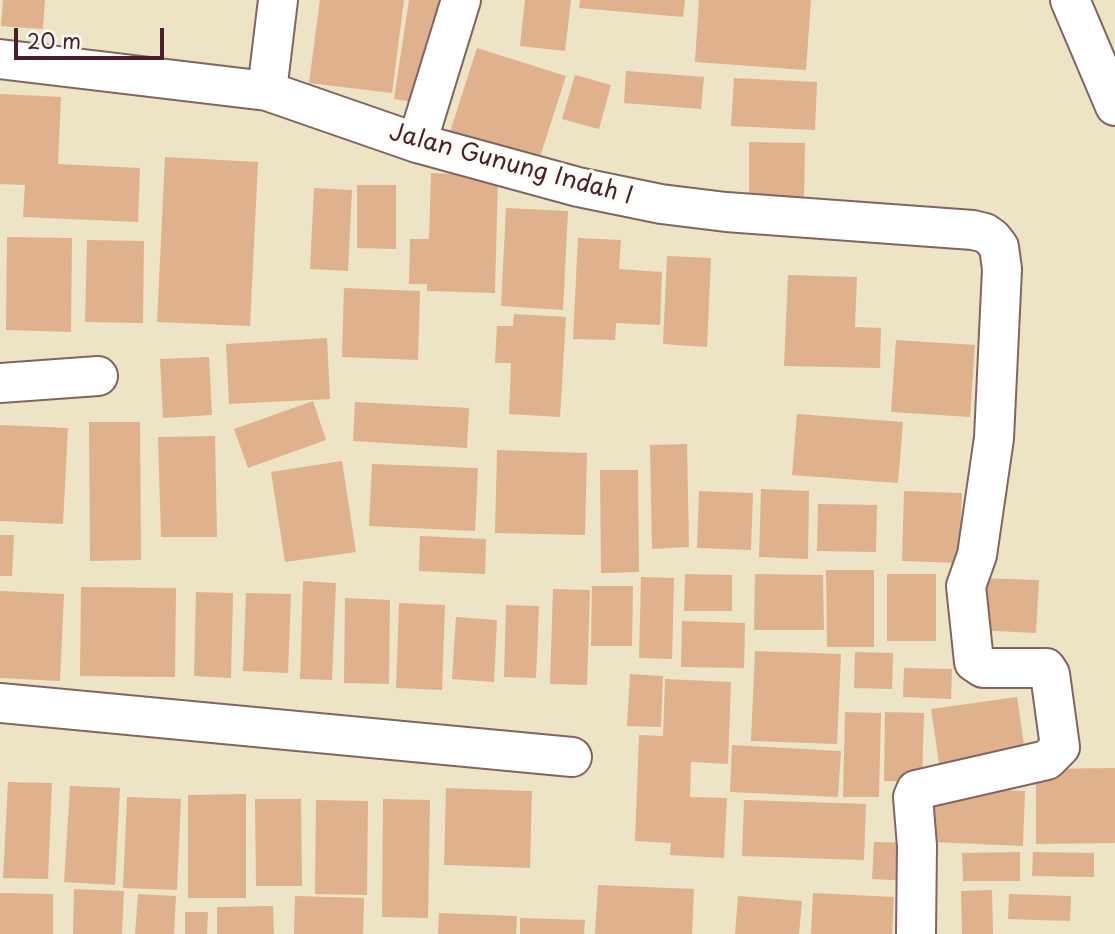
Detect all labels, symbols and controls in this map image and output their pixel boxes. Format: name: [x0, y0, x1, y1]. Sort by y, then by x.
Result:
scale bar: [18, 14, 168, 58]
text: 20 m: [27, 24, 81, 56]
street label: Jalan Gunung Indah I: [386, 119, 636, 211]

